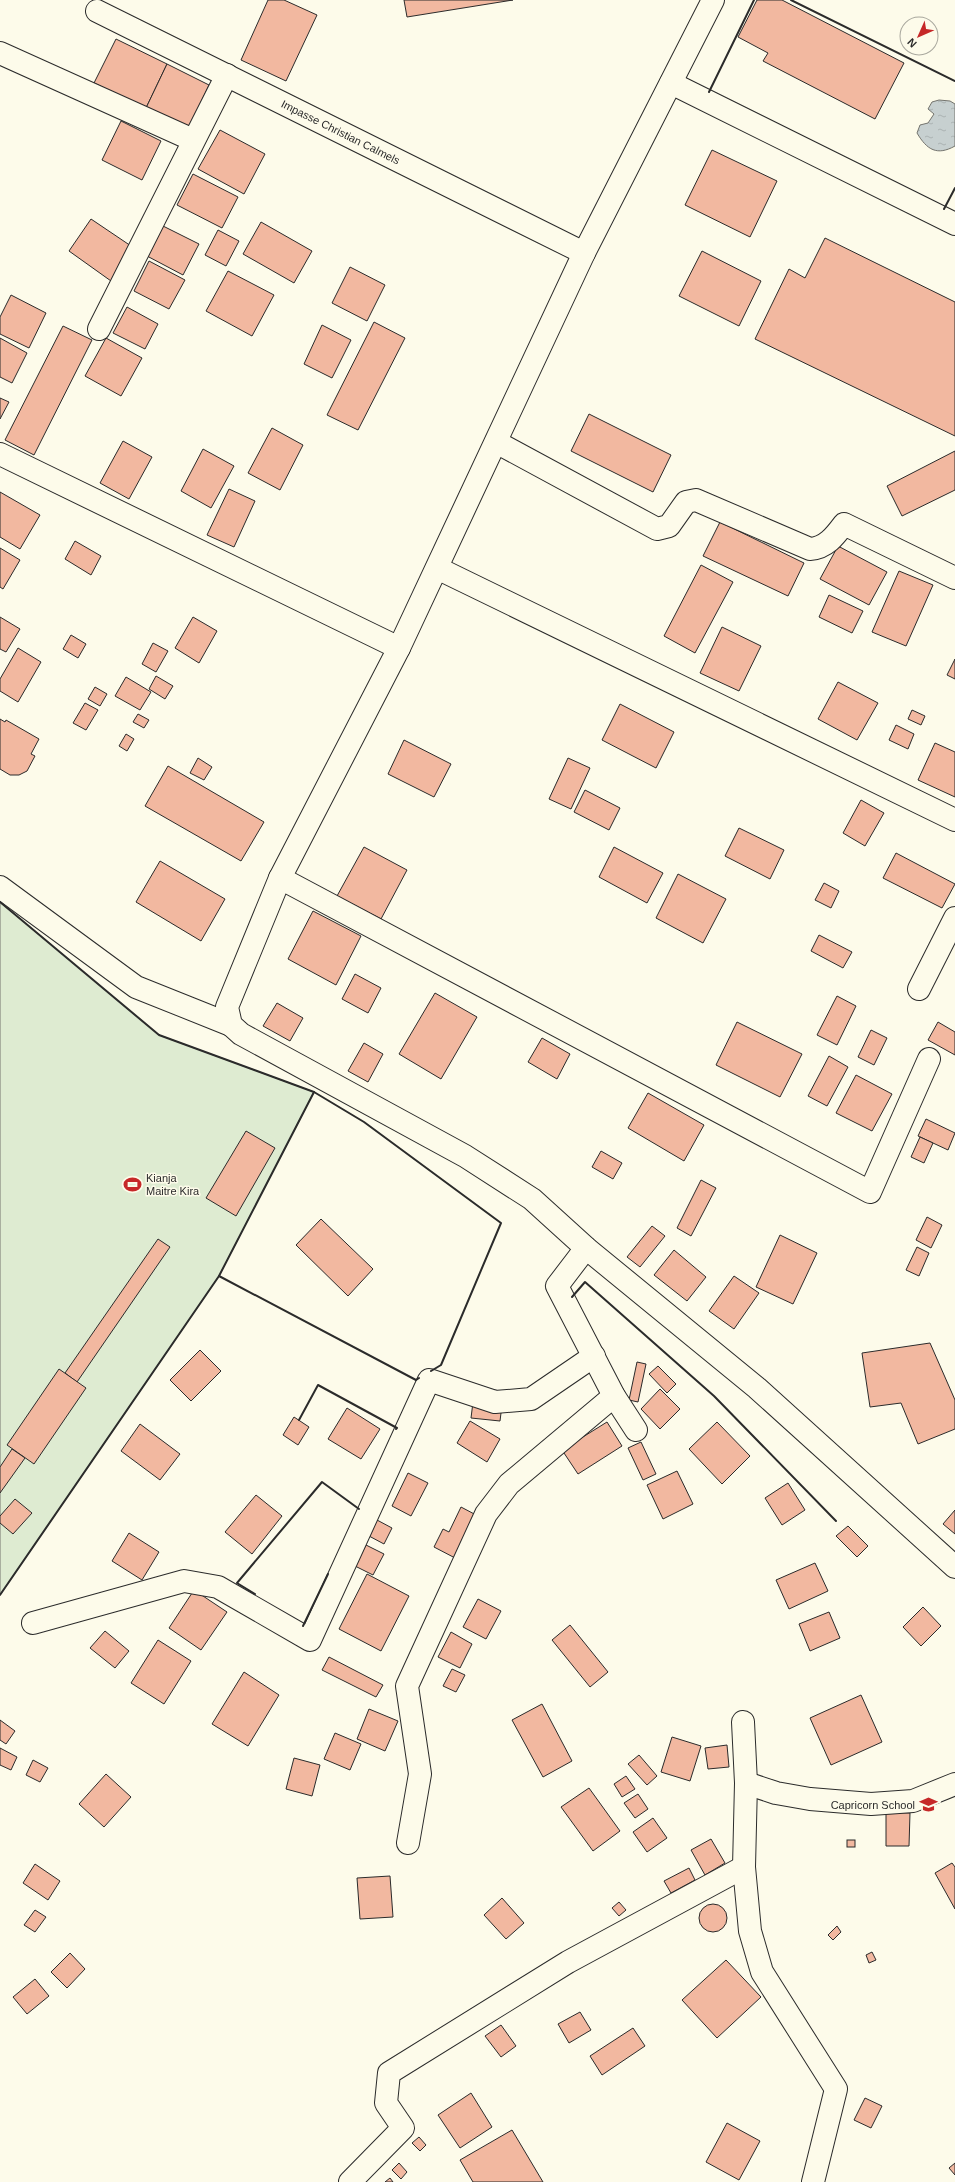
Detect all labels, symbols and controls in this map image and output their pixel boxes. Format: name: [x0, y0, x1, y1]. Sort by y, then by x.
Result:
north arrow: [899, 16, 939, 56]
text: N: [905, 36, 919, 50]
street label: Impasse Christian Calmels: [279, 98, 402, 167]
place label: Kianja Maitre Kira: [146, 1172, 200, 1197]
sports icon: Kianja Maitre Kira: [123, 1174, 143, 1194]
school or university icon: Capricorn School: [918, 1795, 938, 1815]
place label: Capricorn School: [831, 1799, 915, 1811]

